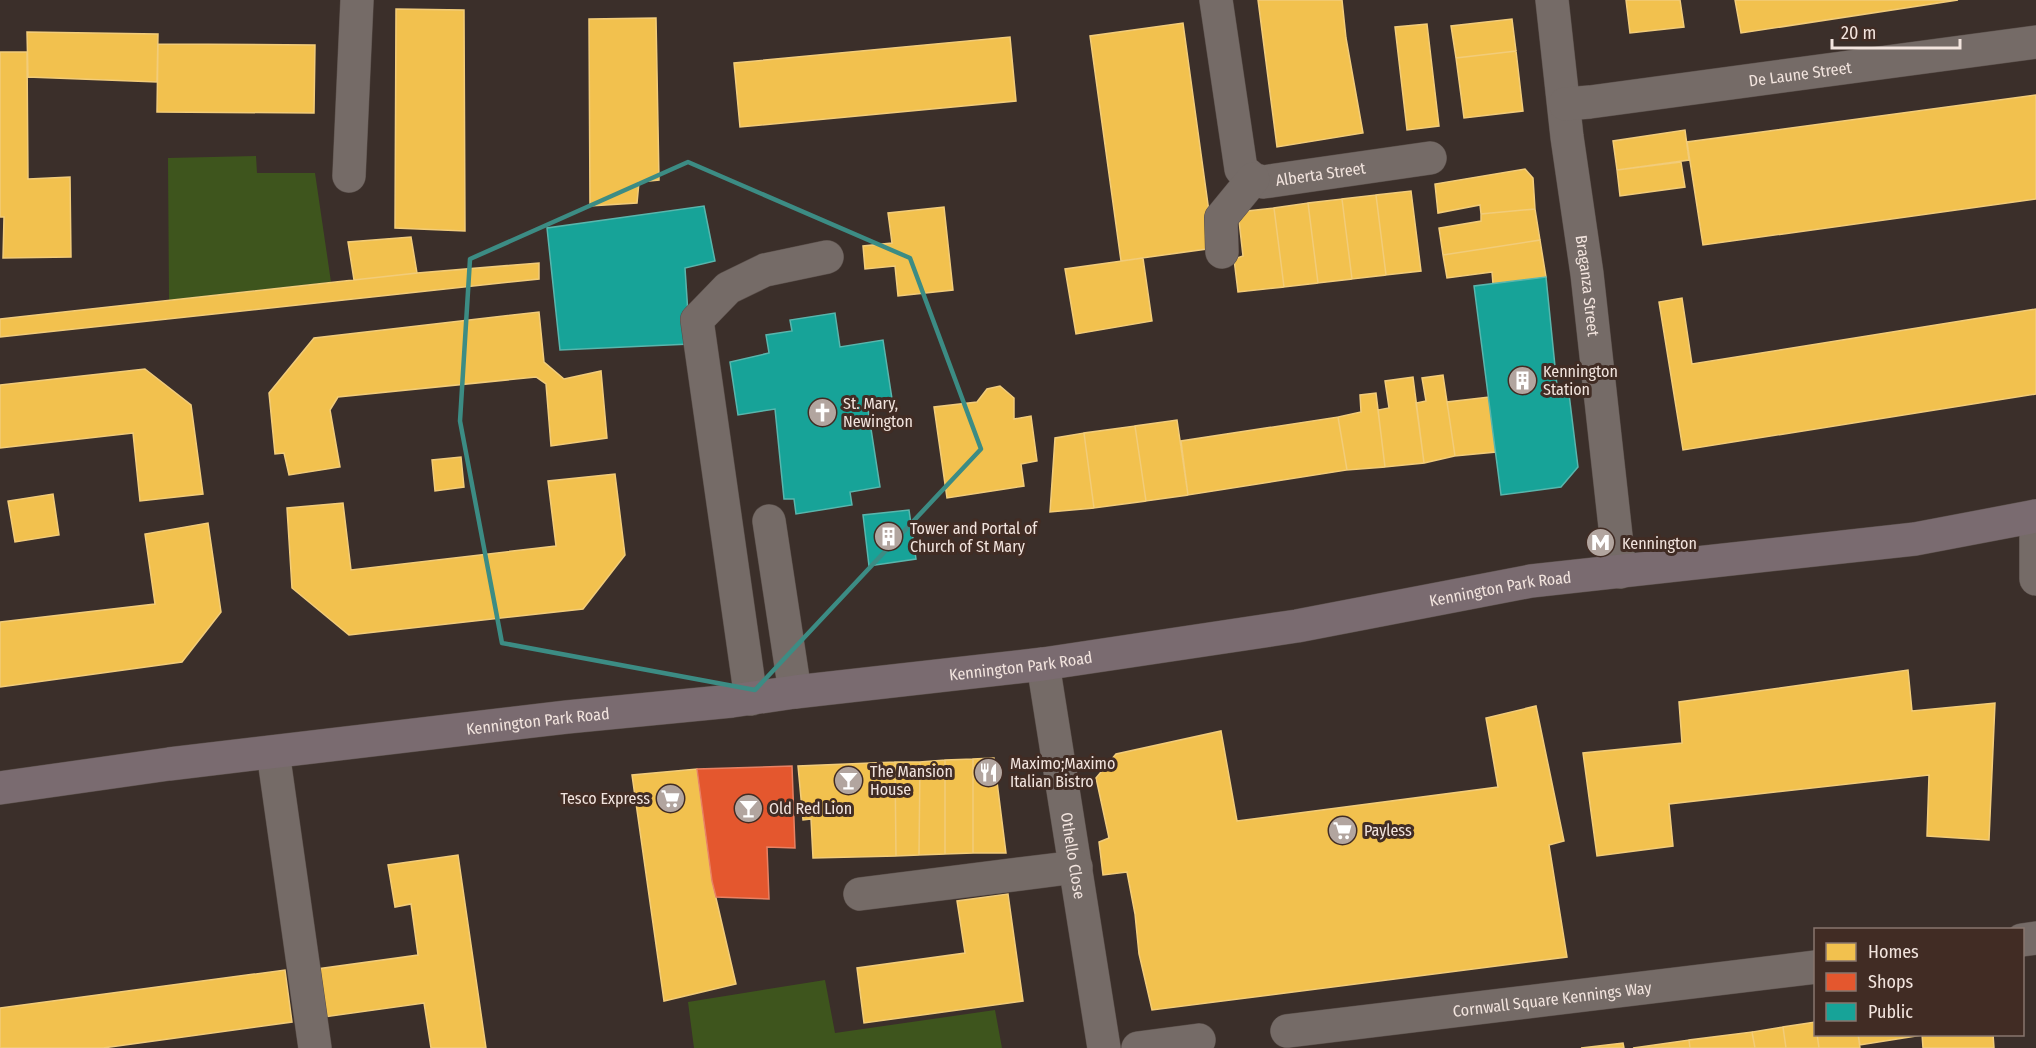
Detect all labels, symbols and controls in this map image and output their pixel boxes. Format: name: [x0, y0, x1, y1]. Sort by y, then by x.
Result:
scale bar: [1832, 12, 1960, 50]
text: 20 m: [1841, 22, 1876, 44]
street label: De Laune Street: [1747, 58, 1853, 91]
street label: Alberta Street: [1274, 158, 1368, 190]
street label: Braganza Street: [1571, 234, 1603, 338]
place label: Kennington Station: [1543, 362, 1618, 399]
building icon: Kennington Station: [1506, 364, 1538, 396]
place label: St. Mary, Newington: [843, 394, 913, 431]
church icon: St. Mary, Newington: [806, 396, 838, 428]
place label: Tower and Portal of Church of St Mary: [910, 519, 1038, 556]
building icon: Tower and Portal of Church of St Mary: [873, 521, 905, 553]
metro station icon: Kennington: [1585, 527, 1617, 559]
place label: Kennington: [1622, 534, 1697, 553]
street label: Kennington Park Road: [1428, 568, 1572, 610]
street label: Kennington Park Road: [948, 648, 1094, 685]
street label: Kennington Park Road: [465, 704, 610, 739]
place label: Maximo;Maximo Italian Bistro: [1010, 754, 1115, 791]
restaurant icon: Maximo;Maximo Italian Bistro: [973, 756, 1005, 788]
place label: The Mansion House: [870, 762, 953, 799]
bar icon: The Mansion House: [833, 764, 865, 796]
supermarket icon: Tesco Express: [655, 782, 687, 814]
place label: Tesco Express: [560, 789, 650, 808]
bar icon: Old Red Lion: [732, 792, 764, 824]
place label: Old Red Lion: [769, 799, 852, 818]
street label: Othello Close: [1057, 811, 1089, 900]
supermarket icon: Payless: [1327, 814, 1359, 846]
place label: Payless: [1364, 821, 1412, 840]
legend: [1814, 928, 2024, 1036]
text: Homes: [1868, 941, 1919, 963]
text: Shops: [1868, 971, 1913, 993]
street label: Cornwall Square Kennings Way: [1452, 978, 1653, 1021]
text: Public: [1868, 1001, 1913, 1023]

